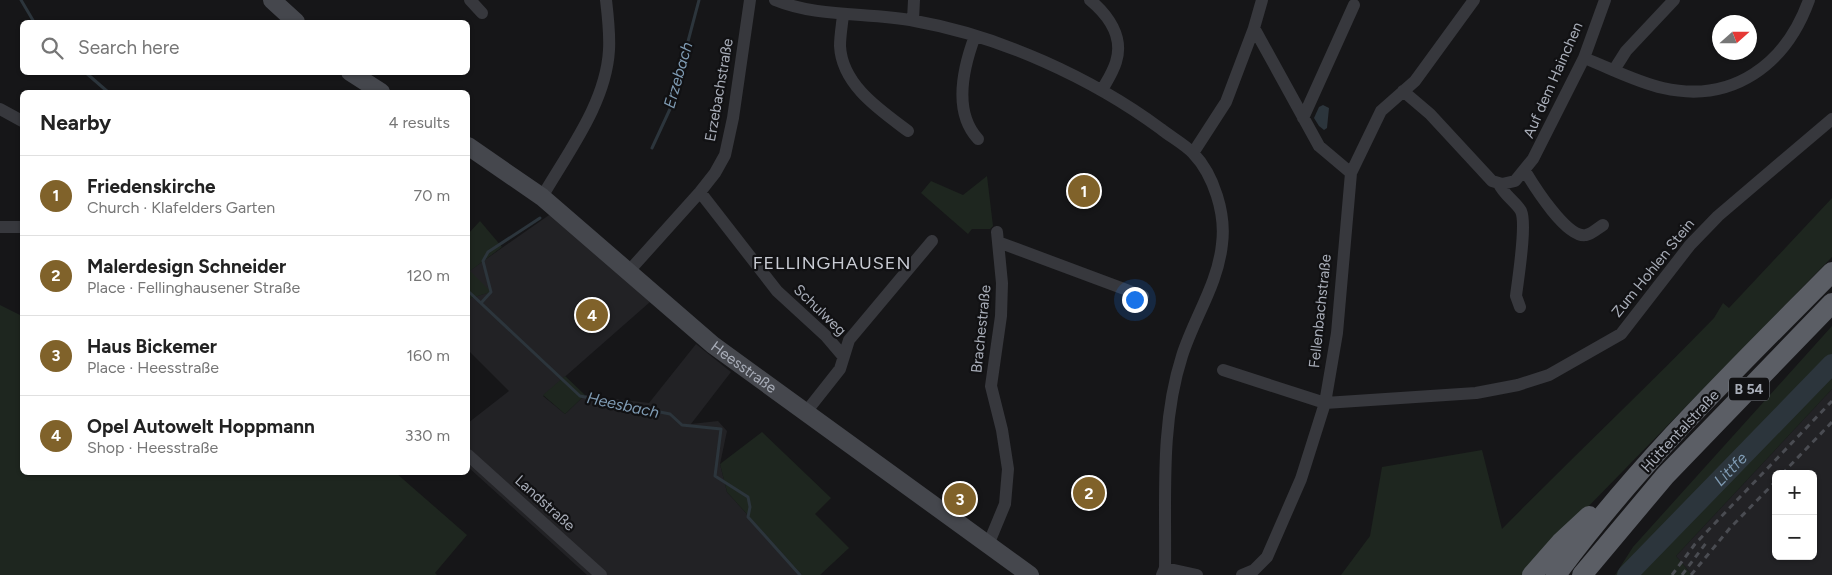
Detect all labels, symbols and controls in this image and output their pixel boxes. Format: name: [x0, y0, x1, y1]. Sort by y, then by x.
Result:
north arrow: [1712, 15, 1757, 60]
street label: Auf dem Hainchen: [1519, 19, 1587, 141]
search box: [20, 20, 470, 75]
icon: search: [38, 34, 66, 62]
text: Search here: [78, 36, 180, 59]
street label: Erzebachstraße: [701, 37, 737, 143]
water label: Erzebach: [660, 40, 697, 110]
text: Nearby: [40, 110, 111, 135]
text: 4 results: [389, 113, 450, 132]
pin: 1: [1068, 172, 1100, 210]
text: Friedenskirche: [87, 175, 216, 198]
text: 1: [53, 186, 59, 205]
text: 70 m: [414, 186, 450, 205]
text: Church · Klafelders Garten: [87, 198, 275, 217]
street label: Zum Hohlen Stein: [1608, 215, 1698, 321]
district label: FELLINGHAUSEN: [753, 252, 911, 274]
street label: Fellenbachstraße: [1305, 253, 1335, 369]
text: Malerdesign Schneider: [87, 255, 286, 278]
text: 2: [51, 266, 61, 285]
text: 120 m: [407, 266, 450, 285]
text: Place · Fellinghausener Straße: [87, 278, 300, 297]
street label: Schulweg: [790, 281, 850, 339]
street label: Brachestraße: [967, 284, 995, 374]
your location: [1122, 287, 1148, 313]
pin: 4: [576, 296, 608, 334]
text: Haus Bickemer: [87, 335, 217, 358]
street label: Heesstraße: [707, 337, 780, 397]
text: 3: [52, 346, 60, 365]
text: 160 m: [407, 346, 450, 365]
text: Place · Heesstraße: [87, 358, 219, 377]
road number: B 54: [1729, 378, 1769, 400]
street label: Hüttentalstraße: [1637, 386, 1723, 476]
water label: Heesbach: [585, 388, 661, 422]
text: Opel Autowelt Hoppmann: [87, 415, 315, 438]
text: 4: [51, 426, 61, 445]
text: 330 m: [405, 426, 450, 445]
text: Shop · Heesstraße: [87, 438, 218, 457]
water label: Littfe: [1710, 448, 1751, 489]
map controls: [1772, 470, 1817, 560]
button: +: [1772, 470, 1817, 515]
street label: Landstraße: [511, 471, 579, 535]
pin: 2: [1073, 474, 1105, 512]
pin: 3: [944, 480, 976, 518]
button: −: [1772, 515, 1817, 560]

